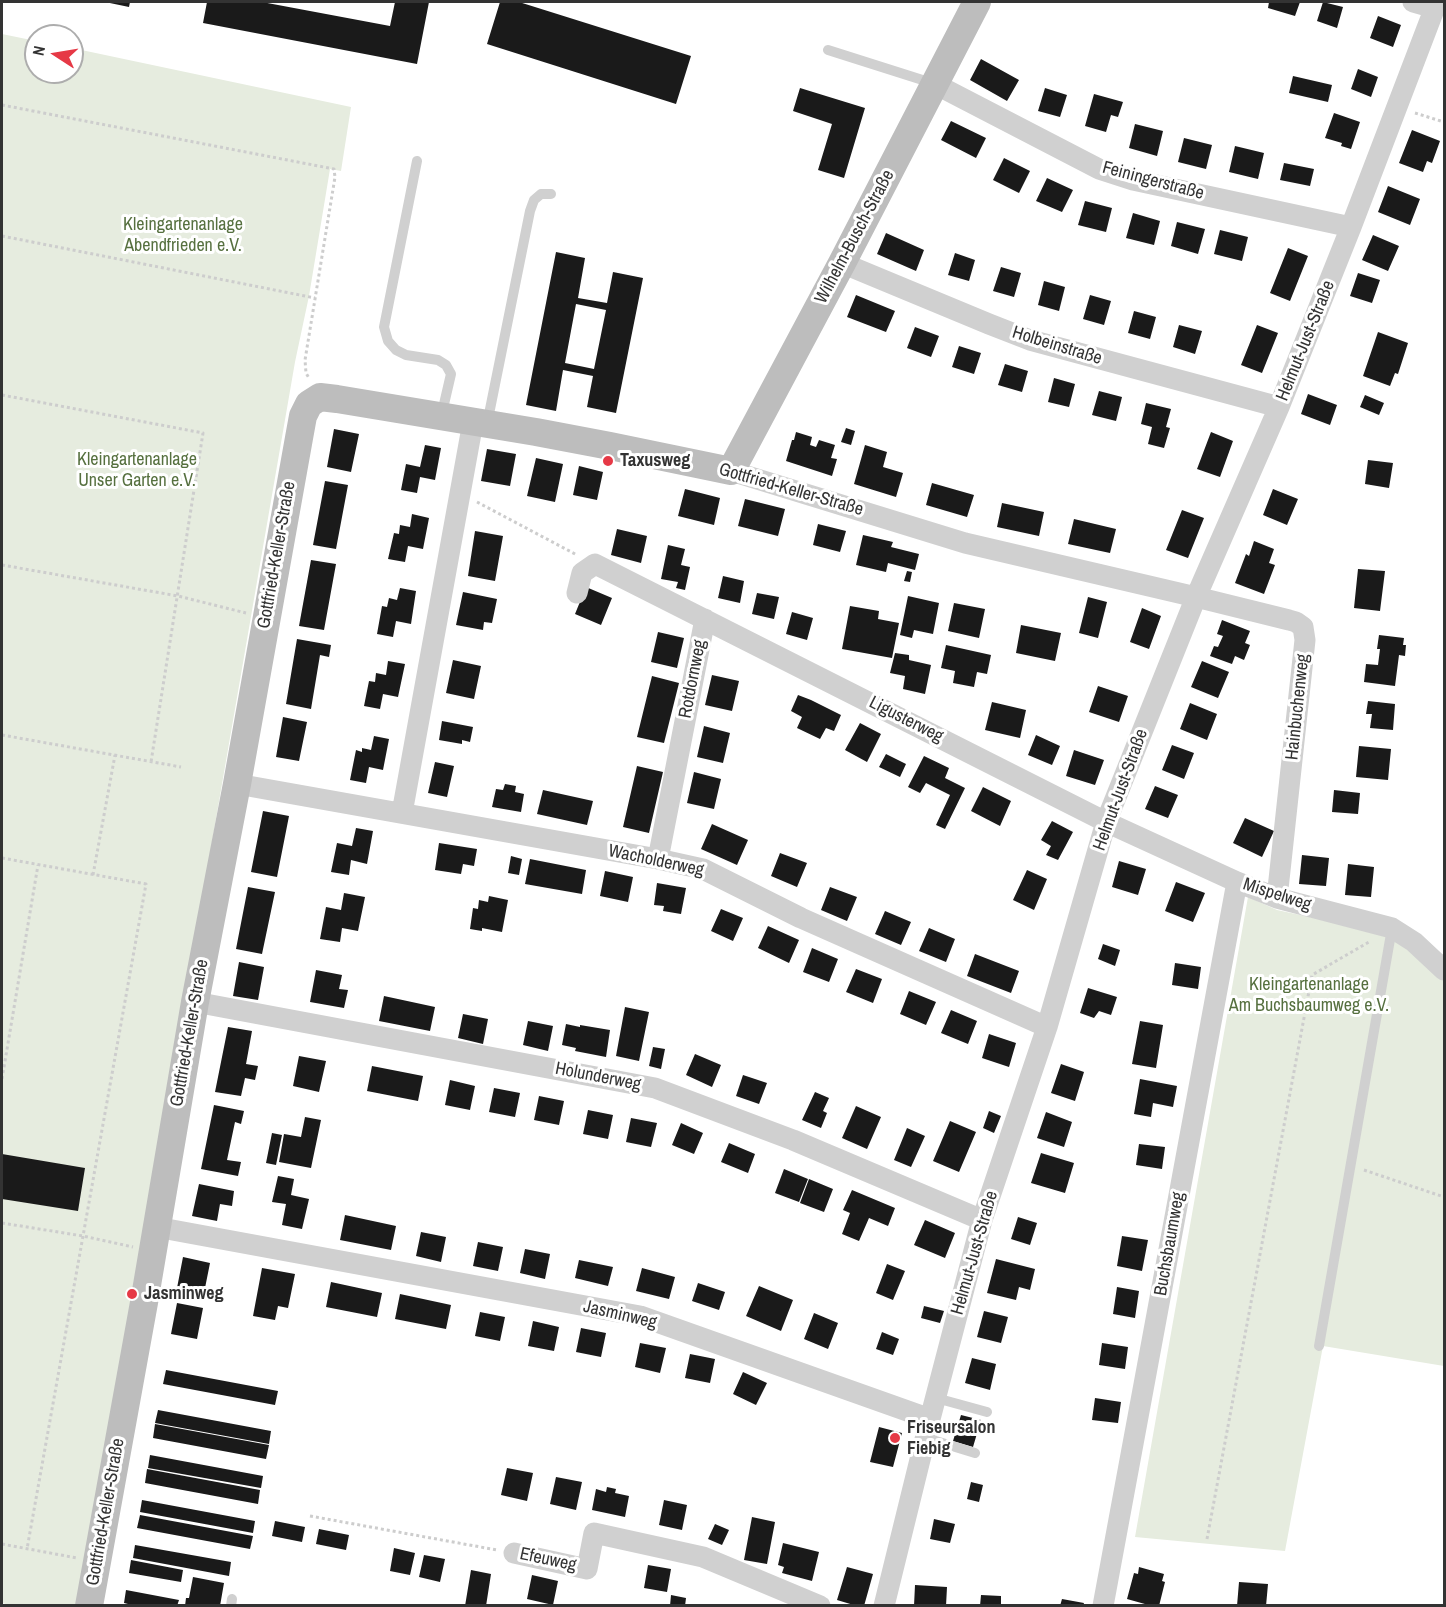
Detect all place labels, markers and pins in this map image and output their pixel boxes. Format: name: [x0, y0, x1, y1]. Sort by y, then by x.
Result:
place label: Taxusweg: [620, 450, 690, 472]
marker: Taxusweg: [601, 454, 615, 468]
place label: Jasminweg: [144, 1283, 224, 1305]
marker: Jasminweg: [125, 1287, 139, 1301]
place label: Friseursalon Fiebig: [907, 1417, 996, 1460]
marker: Friseursalon Fiebig: [888, 1431, 902, 1445]

